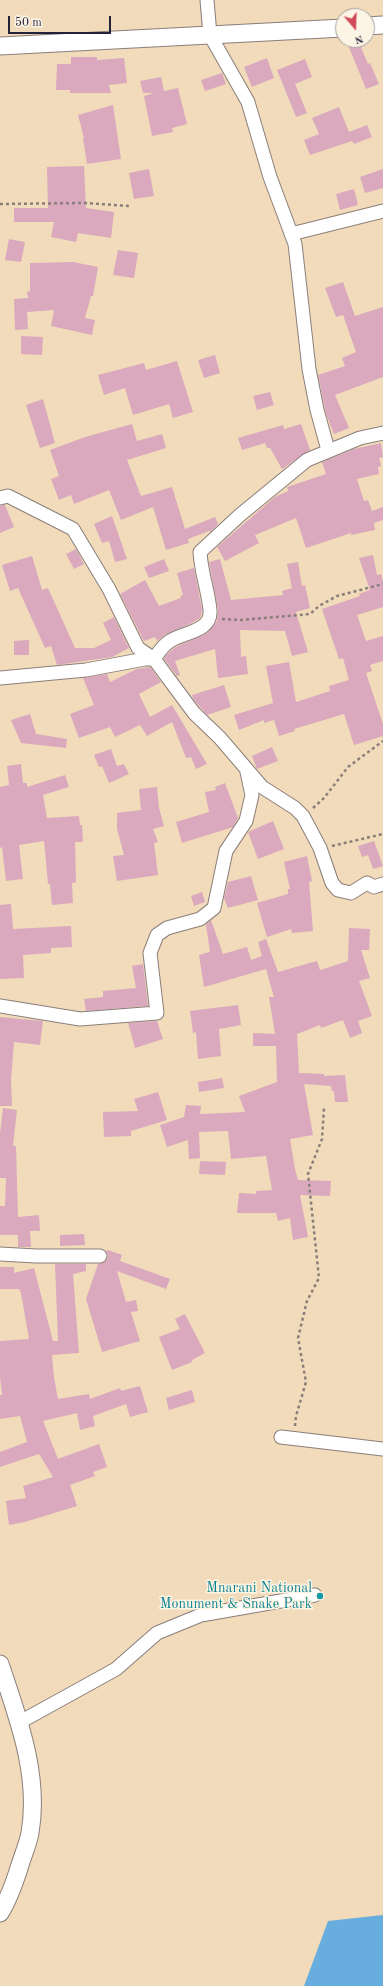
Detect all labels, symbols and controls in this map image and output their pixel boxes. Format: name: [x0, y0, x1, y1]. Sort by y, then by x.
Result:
scale bar: [10, 8, 113, 34]
north arrow: [335, 8, 375, 48]
text: 50 m: [15, 17, 42, 29]
text: N: [353, 32, 365, 45]
place label: Mnarani National Monument & Snake Park: [160, 1580, 312, 1612]
marker: Mnarani National Monument & Snake Park: [315, 1591, 325, 1601]

